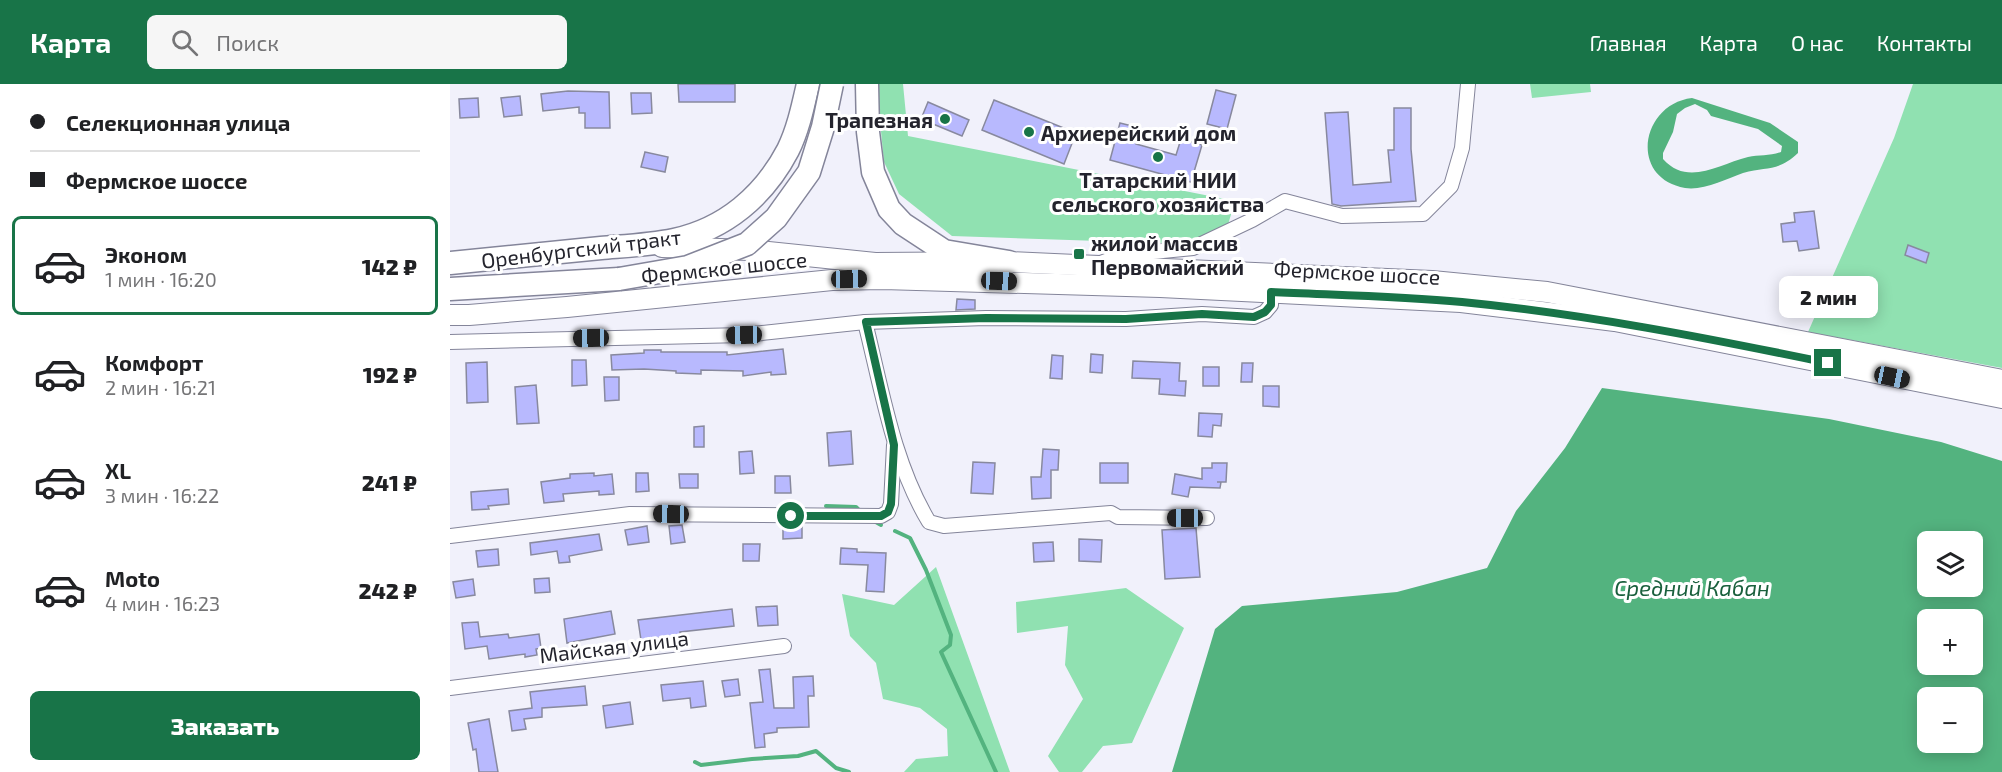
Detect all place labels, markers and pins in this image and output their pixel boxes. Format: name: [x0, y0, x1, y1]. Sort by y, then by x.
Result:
place label: Трапезная: [825, 107, 933, 132]
marker: Трапезная: [938, 112, 952, 126]
place label: Архиерейский дом: [1041, 120, 1236, 145]
marker: Архиерейский дом: [1022, 125, 1036, 139]
marker: Татарский НИИ сельского хозяйства: [1151, 150, 1165, 164]
place label: Татарский НИИ сельского хозяйства: [1052, 167, 1264, 216]
place label: жилой массив Первомайский: [1091, 230, 1244, 279]
marker: жилой массив Первомайский: [1072, 247, 1086, 261]

